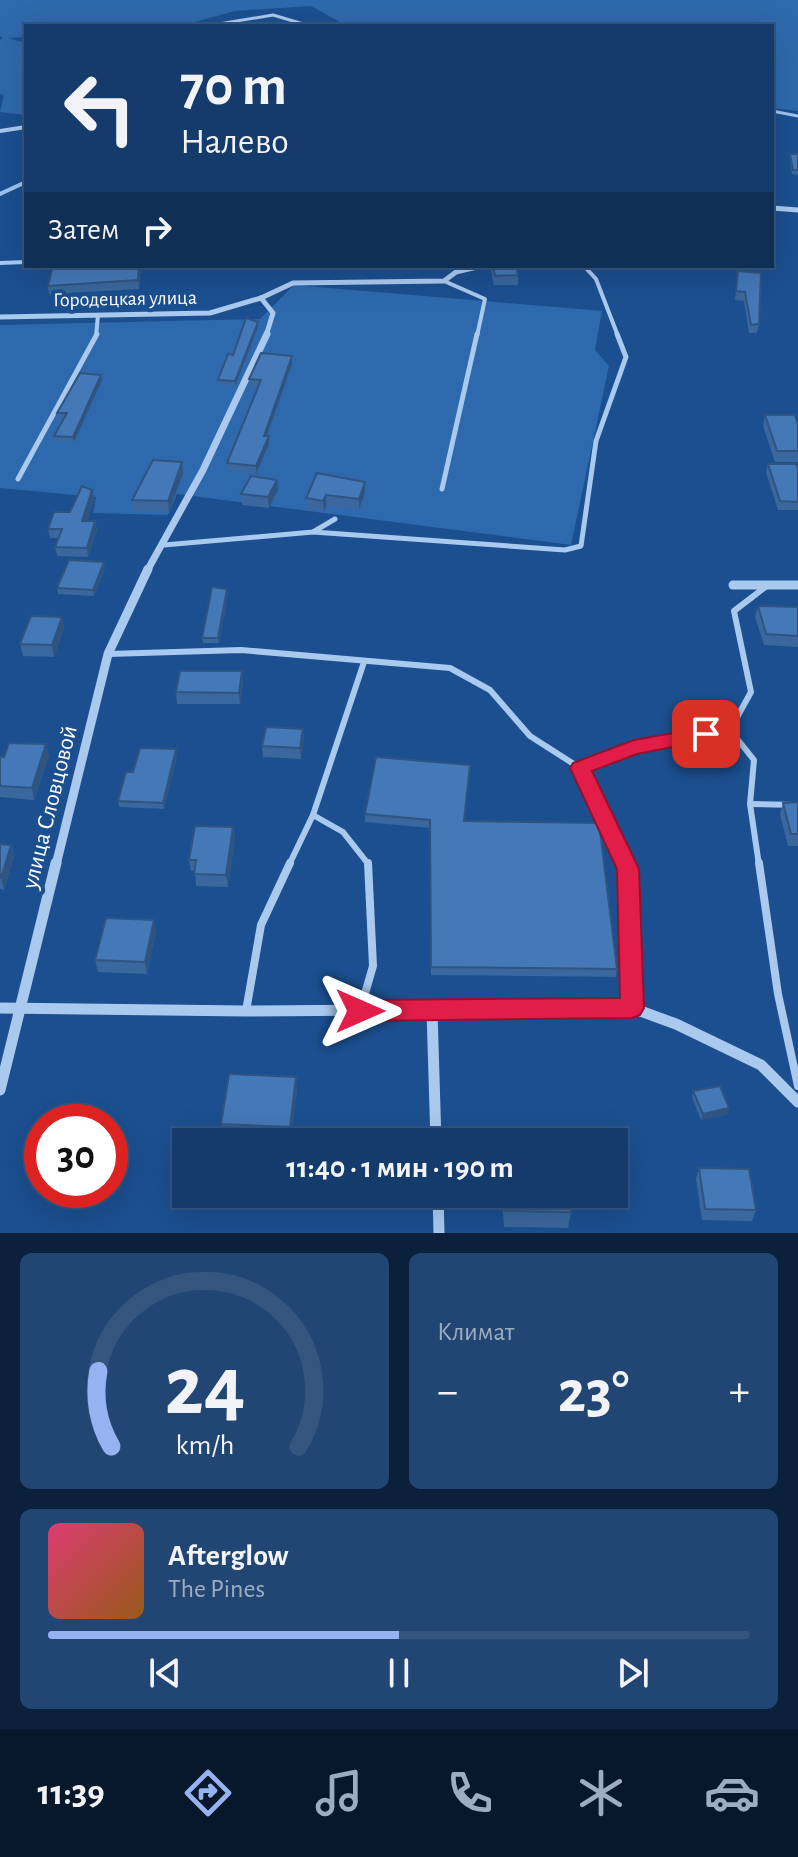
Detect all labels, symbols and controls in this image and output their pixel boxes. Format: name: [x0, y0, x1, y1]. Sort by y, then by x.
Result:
icon: left: [48, 56, 152, 160]
text: 70 m: [180, 59, 287, 115]
text: Налево: [180, 124, 289, 160]
icon: right: [135, 208, 179, 252]
text: Затем: [48, 215, 119, 245]
street label: Городецкая улица: [53, 288, 197, 310]
pin: [672, 700, 740, 768]
icon: arrive: [684, 712, 728, 756]
street label: улица Словцовой: [18, 723, 82, 892]
position arrow: [318, 969, 402, 1053]
speed limit sign: 30: [24, 1104, 128, 1208]
text: 11:40 · 1 мин · 190 m: [286, 1153, 514, 1183]
text: Климат: [437, 1319, 514, 1345]
text: 24: [164, 1346, 245, 1430]
text: 23°: [558, 1363, 629, 1423]
text: −: [437, 1370, 458, 1414]
text: +: [729, 1370, 750, 1414]
text: km/h: [175, 1431, 234, 1460]
text: Afterglow: [168, 1541, 289, 1571]
text: The Pines: [168, 1576, 265, 1602]
icon: previous: [143, 1651, 187, 1695]
icon: pause: [377, 1651, 421, 1695]
icon: next: [611, 1651, 655, 1695]
icon: directions: [180, 1765, 236, 1821]
icon: music: [311, 1765, 367, 1821]
icon: phone: [442, 1765, 498, 1821]
icon: climate: [573, 1765, 629, 1821]
icon: car: [704, 1765, 760, 1821]
text: 11:39: [38, 1775, 105, 1811]

